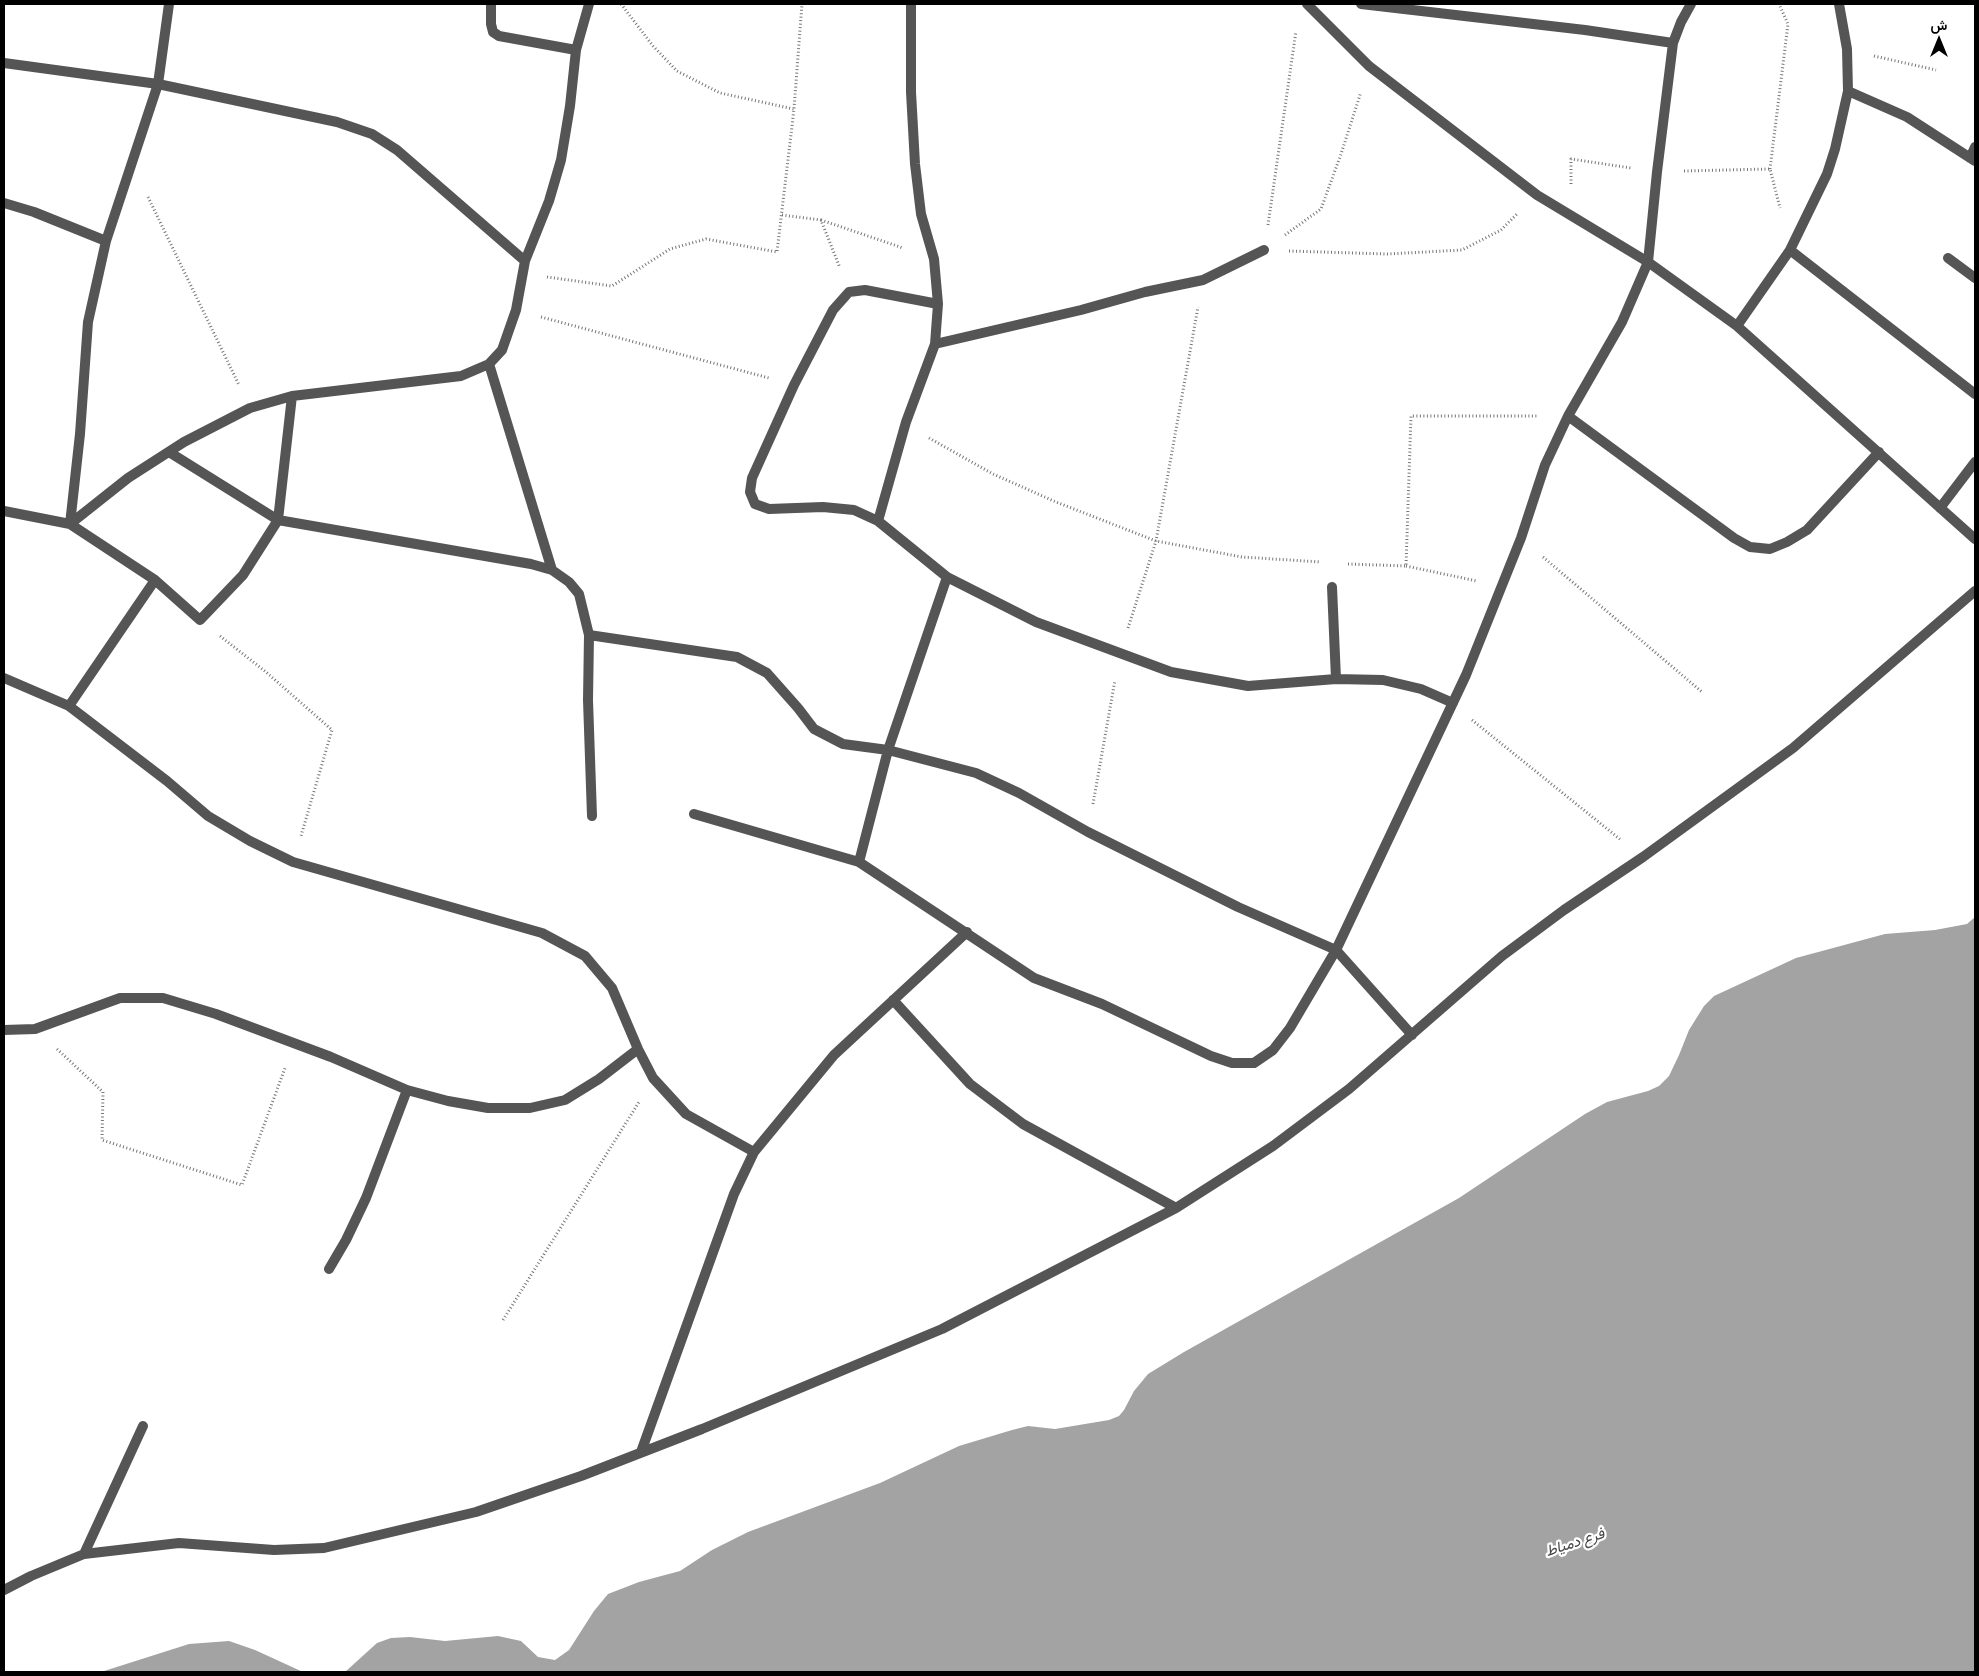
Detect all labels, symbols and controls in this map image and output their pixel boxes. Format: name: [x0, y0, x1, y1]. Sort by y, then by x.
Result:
north arrow: [1914, 15, 1964, 65]
text: ش: [1931, 16, 1947, 34]
water label: فرع دمياط: [1543, 1525, 1607, 1561]

